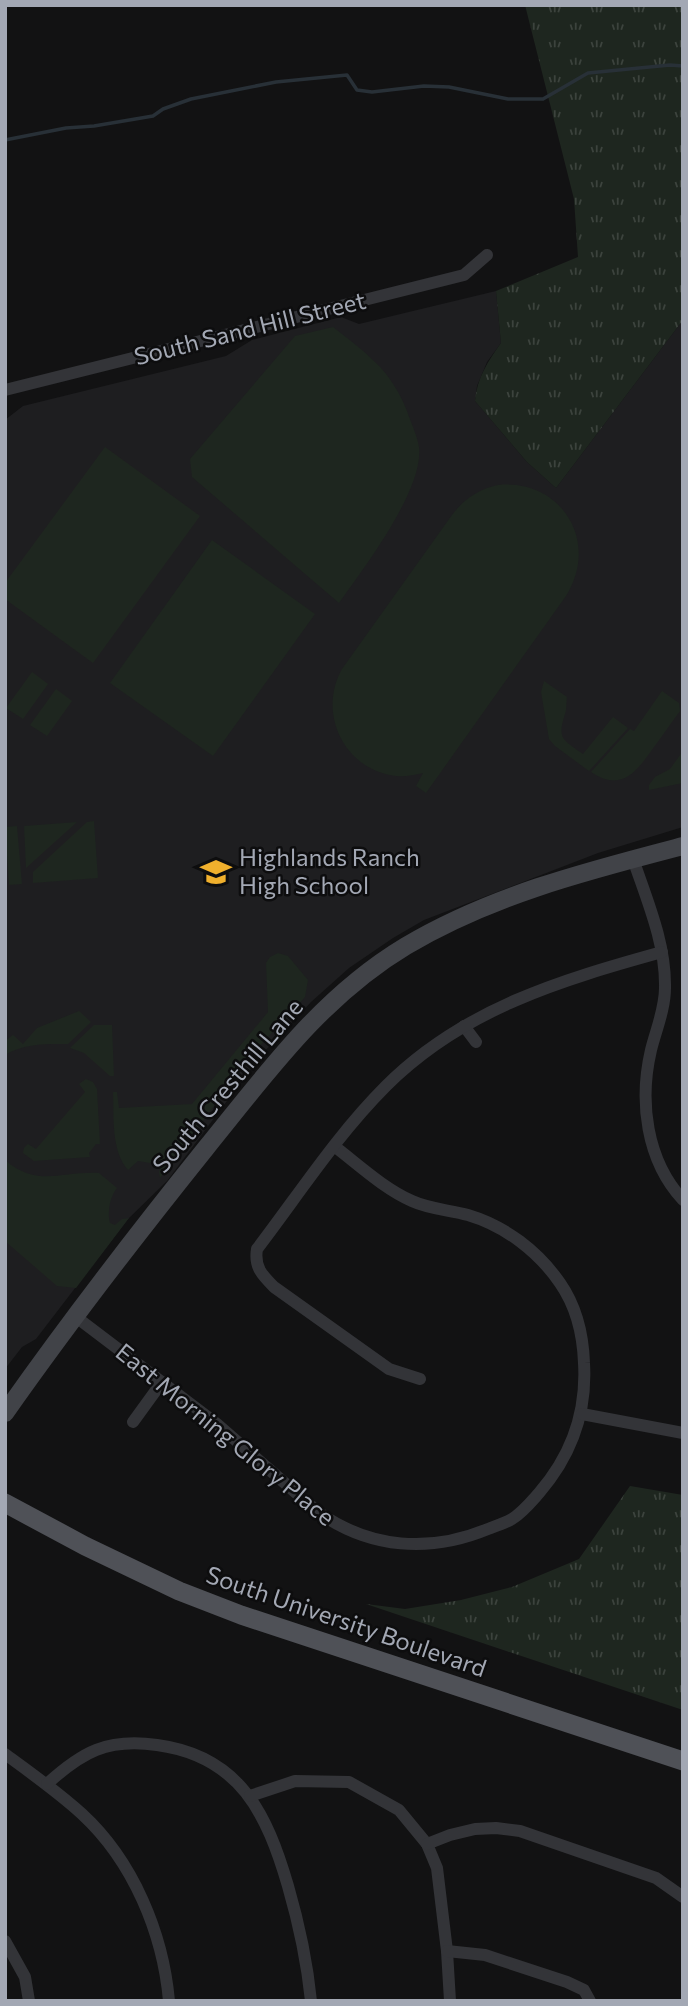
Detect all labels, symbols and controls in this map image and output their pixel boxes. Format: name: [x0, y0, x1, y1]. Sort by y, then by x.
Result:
street label: South Sand Hill Street: [131, 285, 369, 370]
place label: Highlands Ranch High School: [239, 842, 420, 899]
school or university icon: Highlands Ranch High School: [199, 855, 233, 889]
street label: South Cresthill Lane: [146, 992, 308, 1178]
street label: East Morning Glory Place: [111, 1337, 341, 1531]
street label: South University Boulevard: [203, 1559, 490, 1682]

